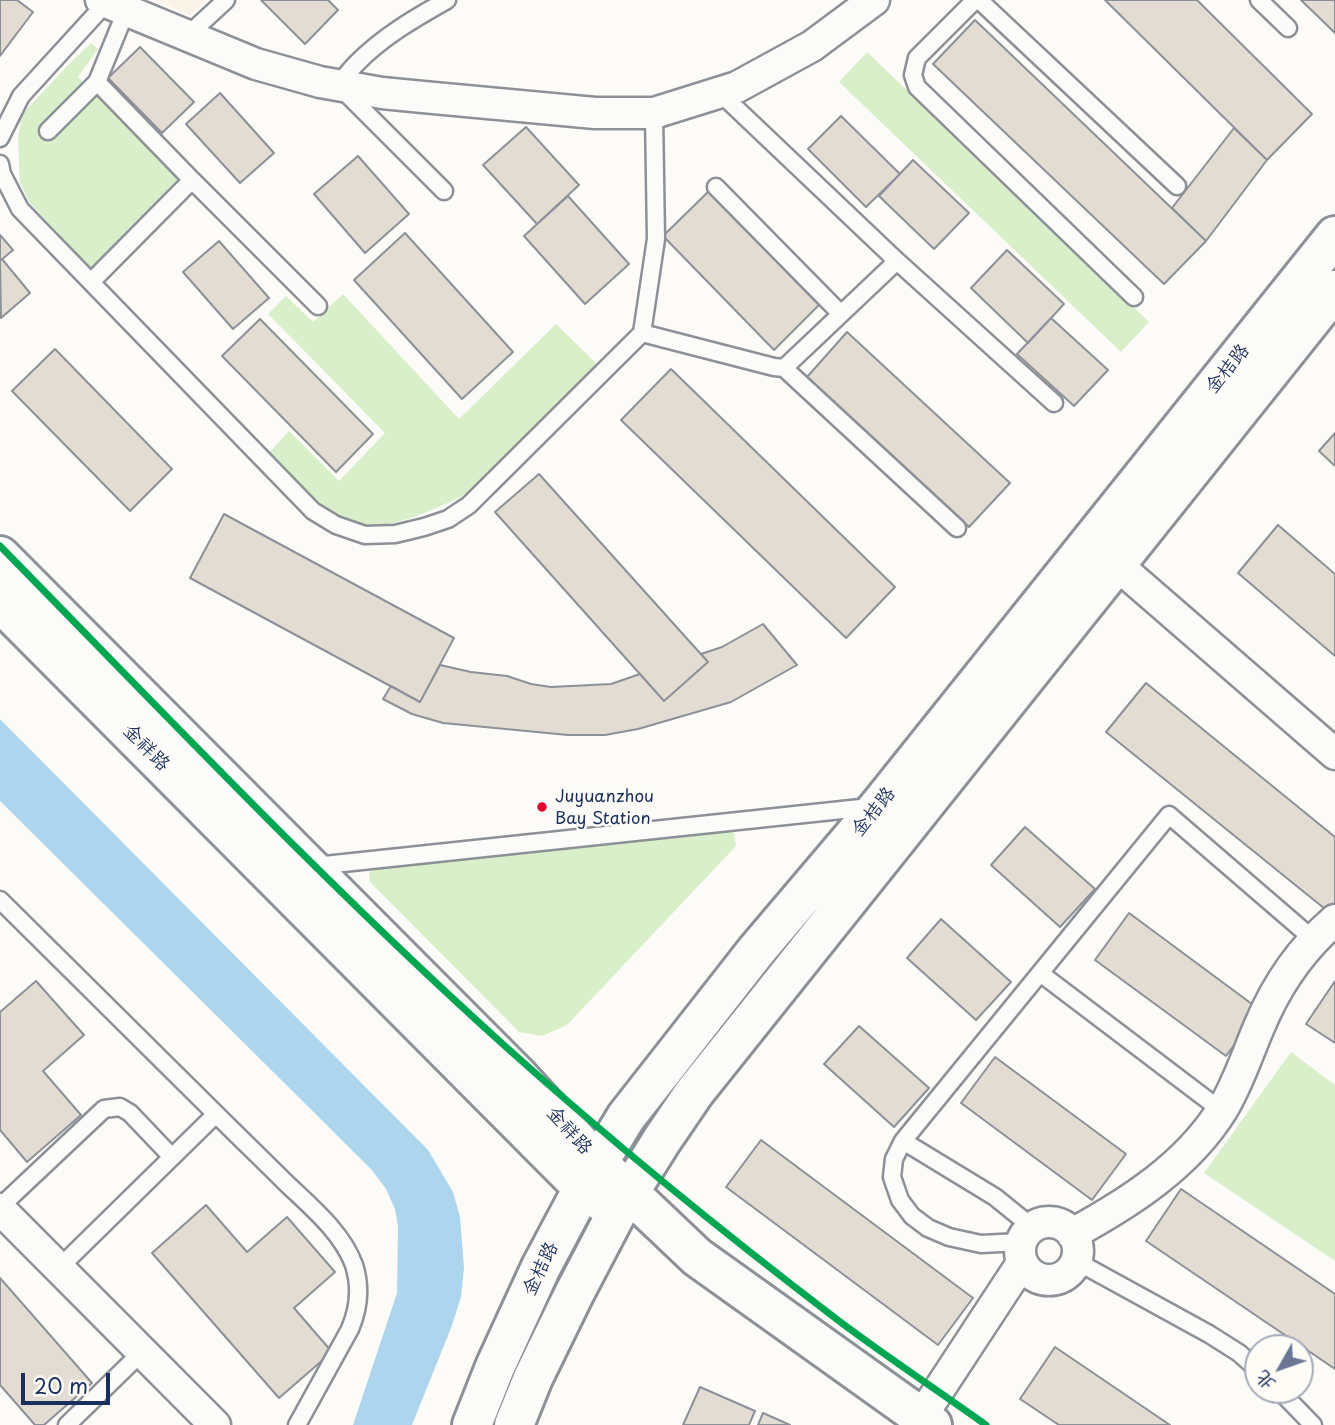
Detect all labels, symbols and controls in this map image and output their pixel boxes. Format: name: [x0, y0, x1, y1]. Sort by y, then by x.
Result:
street label: 金桔路: [1201, 340, 1255, 398]
street label: 金祥路: [118, 720, 174, 776]
street label: 金桔路: [847, 783, 901, 841]
place label: Juyuanzhou Bay Station: [555, 787, 654, 827]
marker: Juyuanzhou Bay Station: [535, 800, 549, 814]
street label: 金祥路: [541, 1102, 597, 1160]
street label: 金桔路: [518, 1238, 564, 1300]
north arrow: [1244, 1334, 1314, 1404]
scale bar: [24, 1358, 114, 1402]
text: 北: [1248, 1365, 1281, 1398]
text: 20 m: [34, 1369, 88, 1401]

